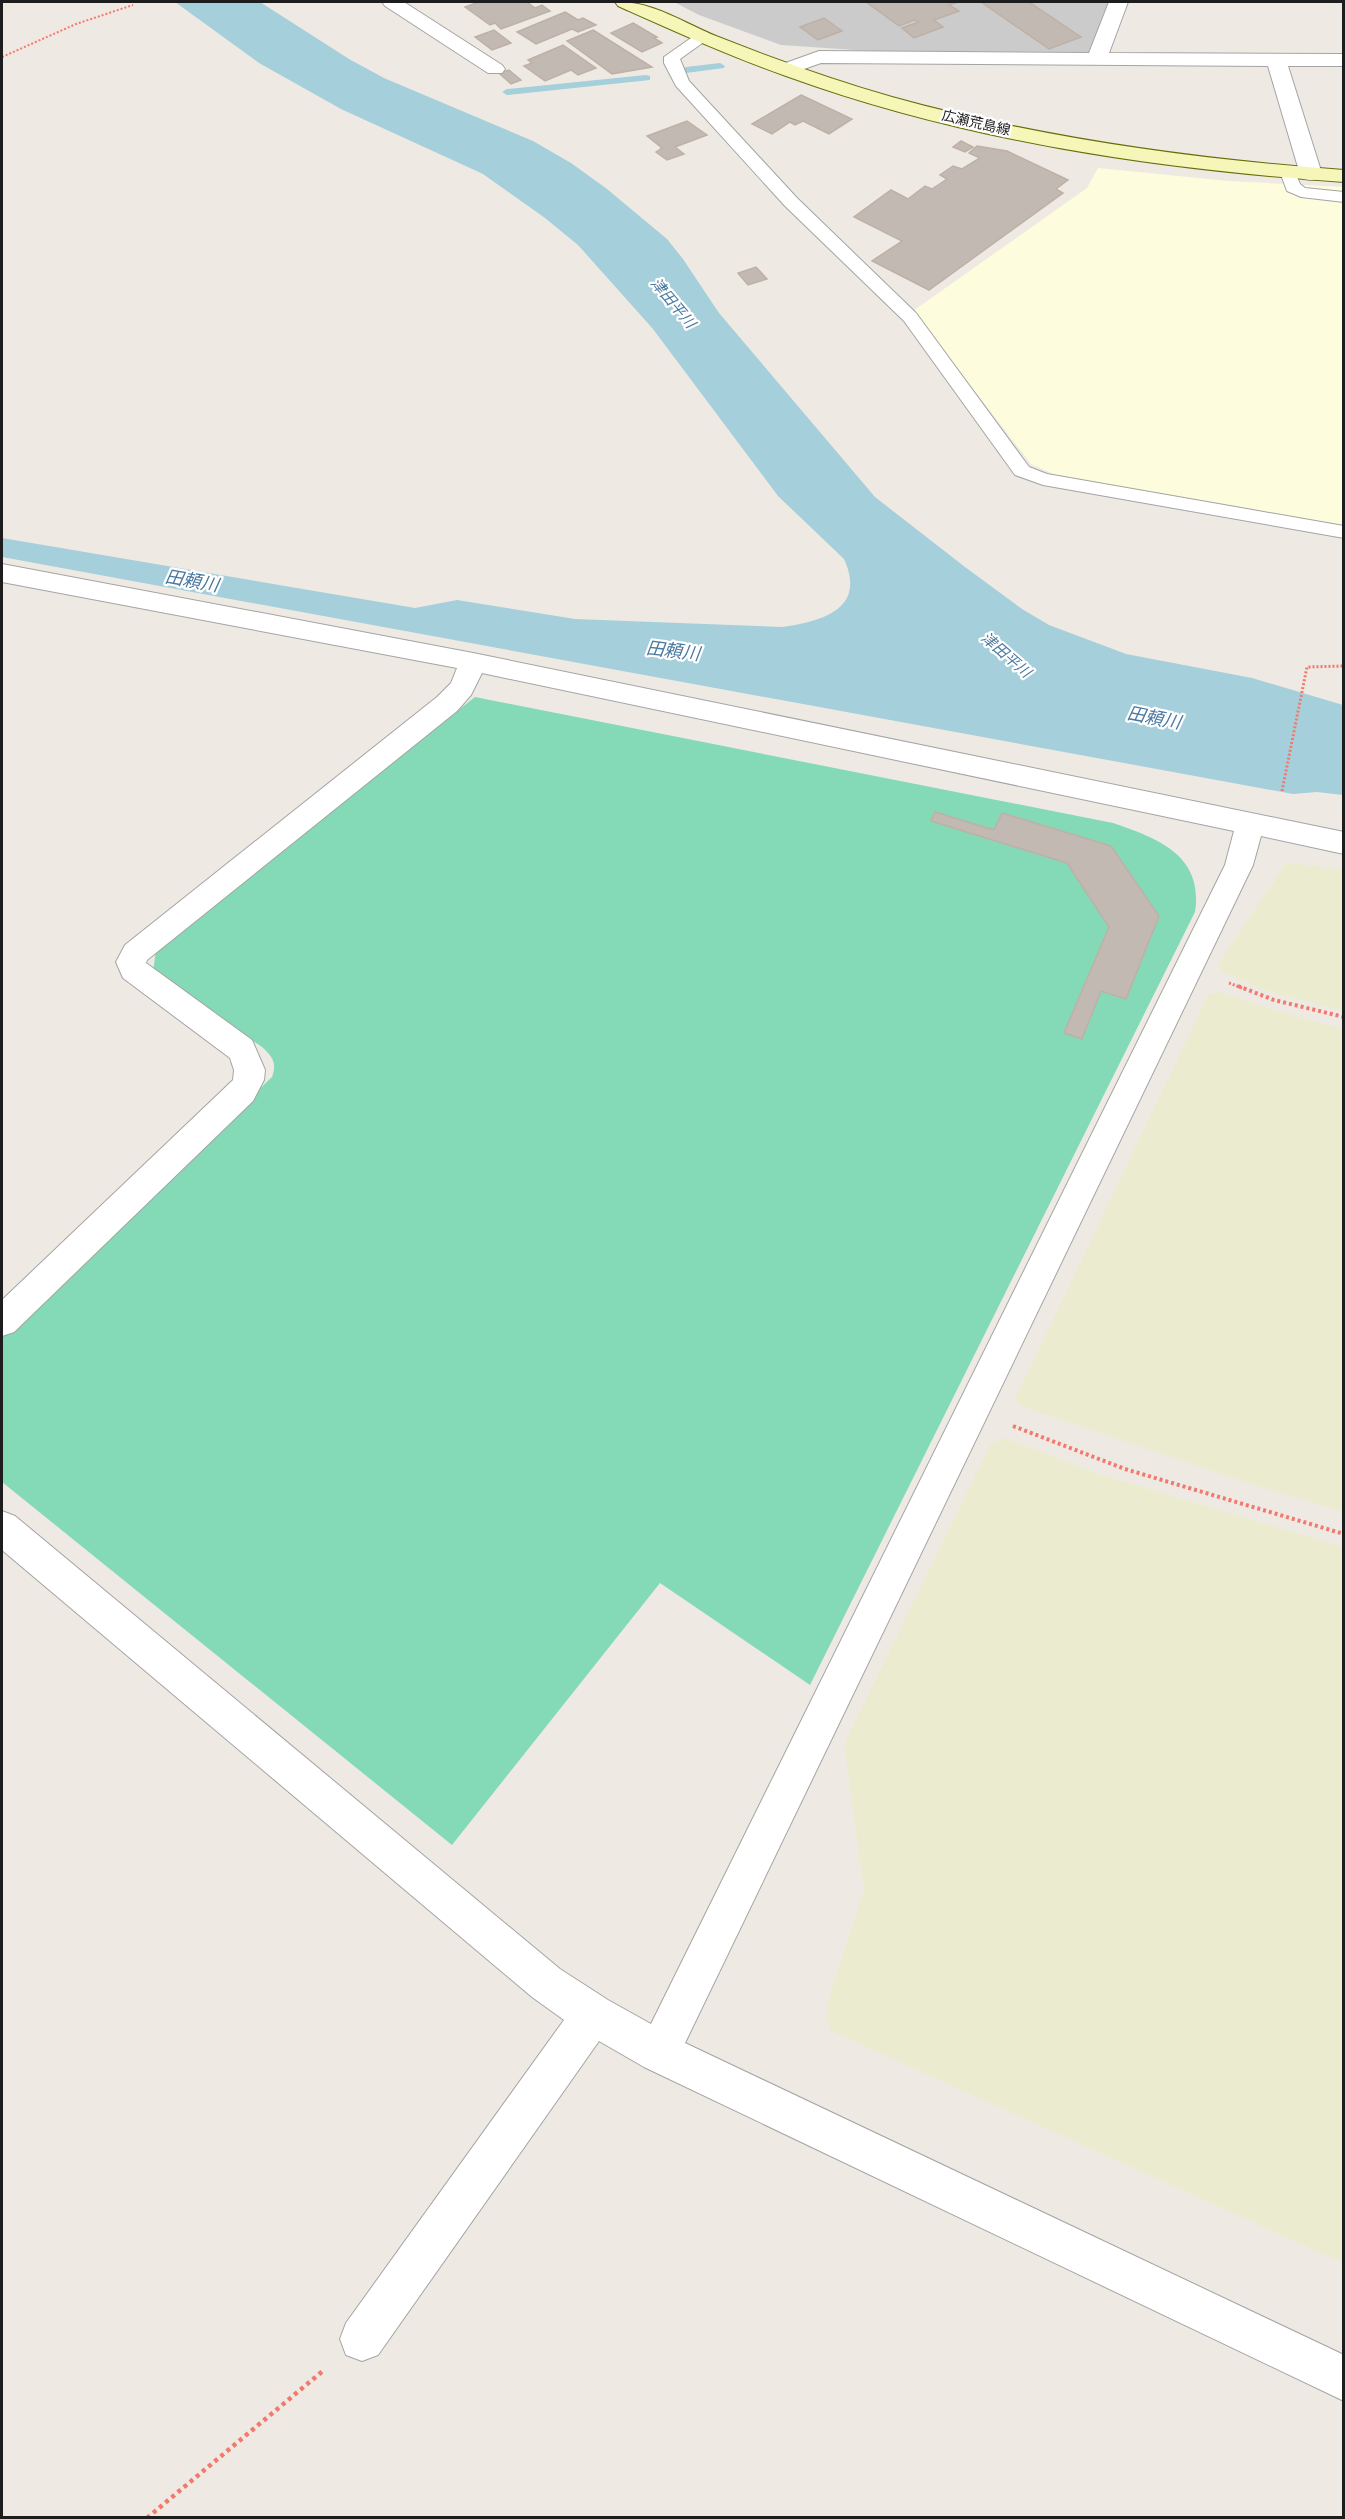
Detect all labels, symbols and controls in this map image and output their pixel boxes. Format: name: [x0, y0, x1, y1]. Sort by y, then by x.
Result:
street label: 広瀬荒島線: [940, 106, 1012, 140]
water label: 津田平川: [646, 274, 701, 334]
water label: 田頼川: [163, 564, 223, 598]
water label: 津田平川: [977, 628, 1037, 684]
water label: 田頼川: [645, 636, 703, 666]
water label: 田頼川: [1125, 701, 1185, 735]

